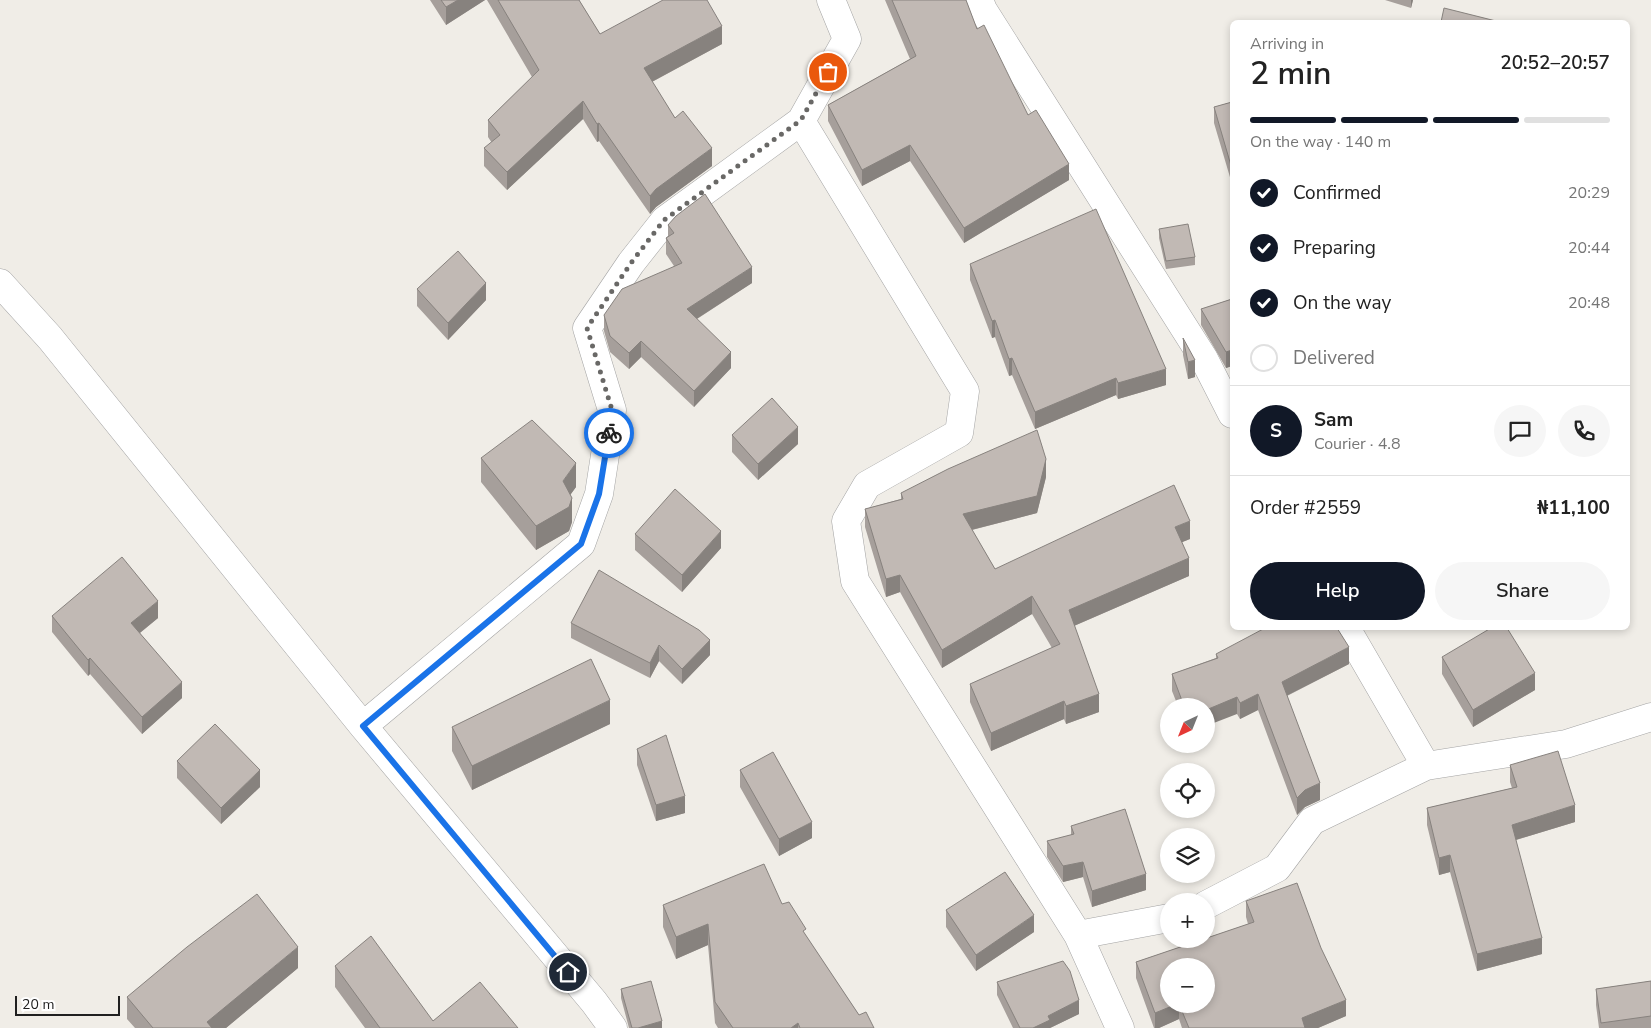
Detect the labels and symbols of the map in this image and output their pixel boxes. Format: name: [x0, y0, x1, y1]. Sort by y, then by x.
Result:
pin: [807, 51, 849, 93]
courier: [584, 408, 634, 458]
north arrow: [1160, 698, 1215, 752]
pin: [547, 951, 589, 993]
scale bar: [15, 993, 120, 1016]

